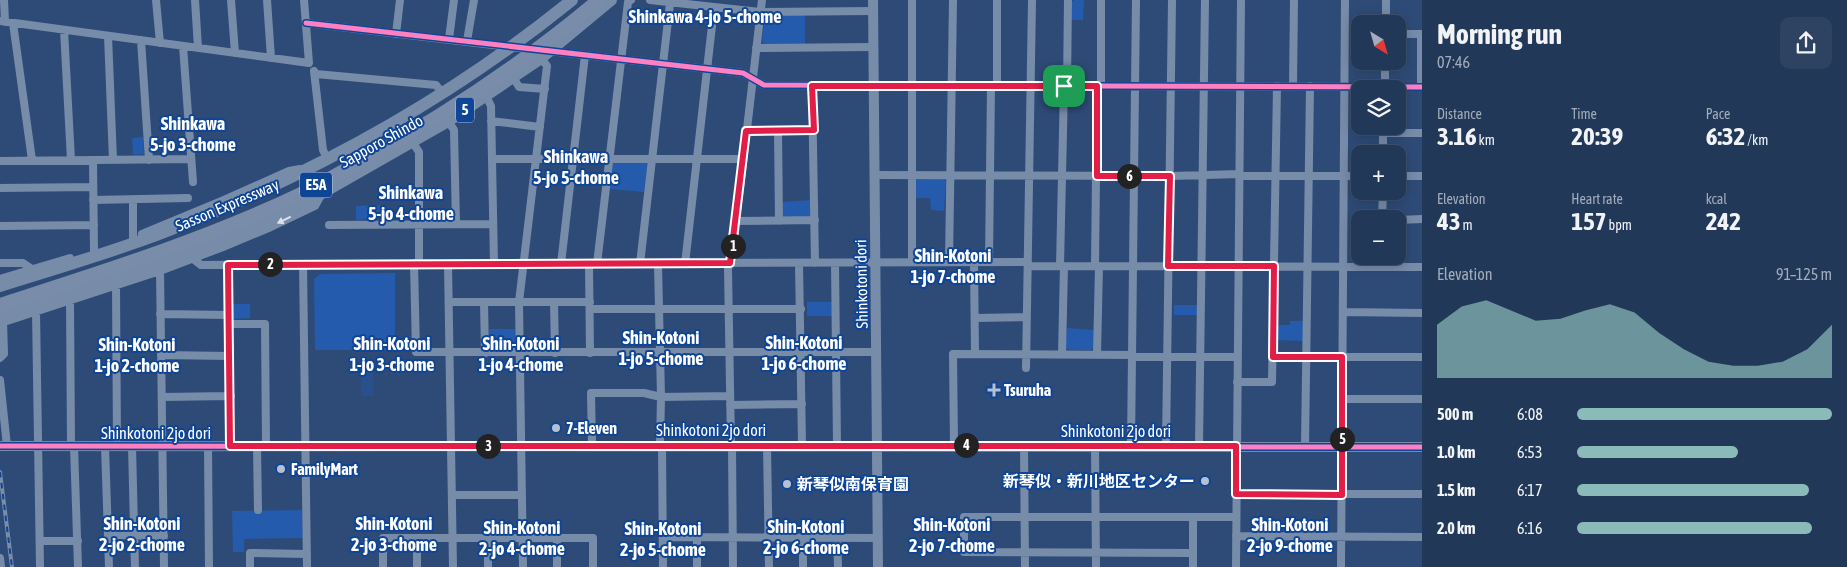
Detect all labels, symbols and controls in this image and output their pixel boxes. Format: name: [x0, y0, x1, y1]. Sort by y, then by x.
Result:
district label: Shinkawa 4-jo 5-chome: [629, 6, 781, 27]
north arrow: [1351, 15, 1406, 70]
map controls: [1351, 15, 1406, 265]
button: share: [1780, 17, 1832, 69]
text: Morning run: [1437, 18, 1562, 50]
text: 07:46: [1437, 53, 1470, 71]
pin: [1043, 65, 1085, 107]
icon: arrive: [1050, 72, 1078, 100]
button: layers: [1351, 80, 1406, 135]
road number: 5: [456, 98, 474, 122]
text: Distance: [1437, 106, 1482, 122]
text: Time: [1571, 106, 1597, 122]
text: Pace: [1706, 106, 1730, 122]
street label: Sapporo Shindo: [336, 111, 426, 172]
district label: Shinkawa 5-jo 3-chome: [150, 113, 236, 155]
text: 3.16: [1437, 122, 1477, 150]
text: 20:39: [1571, 122, 1623, 150]
text: 6:32: [1706, 122, 1745, 150]
text: km: [1477, 132, 1495, 148]
text: /km: [1745, 132, 1768, 148]
button: +: [1351, 145, 1406, 200]
district label: Shinkawa 5-jo 5-chome: [533, 146, 619, 188]
pin: 6: [1116, 164, 1142, 188]
text: 6: [1126, 168, 1133, 184]
road number: E5A: [300, 172, 332, 198]
street label: Sasson Expressway: [173, 175, 282, 236]
district label: Shinkawa 5-jo 4-chome: [368, 182, 454, 224]
text: Elevation: [1437, 191, 1486, 207]
text: Heart rate: [1571, 191, 1623, 207]
text: kcal: [1706, 191, 1727, 207]
text: 43: [1437, 207, 1461, 235]
text: 157: [1571, 207, 1607, 235]
text: 242: [1706, 207, 1741, 235]
button: −: [1351, 210, 1406, 265]
one-way arrow: [277, 217, 291, 225]
text: m: [1461, 217, 1473, 233]
text: bpm: [1607, 217, 1632, 233]
pin: 1: [720, 234, 746, 258]
text: 1: [730, 238, 737, 254]
street label: Shinkotoni dori: [851, 239, 871, 329]
district label: Shin-Kotoni 1-jo 7-chome: [910, 245, 996, 287]
pin: 2: [258, 252, 282, 276]
text: 2: [267, 256, 274, 272]
text: Elevation: [1437, 265, 1492, 283]
text: 91–125 m: [1776, 265, 1832, 283]
district label: Shin-Kotoni 1-jo 5-chome: [618, 327, 704, 369]
district label: Shin-Kotoni 1-jo 6-chome: [761, 332, 847, 374]
district label: Shin-Kotoni 1-jo 3-chome: [349, 333, 435, 375]
district label: Shin-Kotoni 1-jo 4-chome: [478, 333, 564, 375]
district label: Shin-Kotoni 1-jo 2-chome: [94, 334, 180, 376]
place label: Tsuruha: [1004, 381, 1051, 399]
marker: Tsuruha: [988, 384, 1000, 396]
text: 500 m: [1437, 405, 1473, 423]
text: 6:08: [1517, 405, 1543, 423]
place label: 7-Eleven: [566, 419, 617, 437]
street label: Shinkotoni 2jo dori: [656, 421, 766, 440]
marker: 7-Eleven: [550, 422, 562, 434]
street label: Shinkotoni 2jo dori: [1061, 422, 1171, 441]
street label: Shinkotoni 2jo dori: [101, 424, 211, 443]
pin: 5: [1330, 426, 1354, 452]
text: 5: [1339, 431, 1346, 447]
pin: 4: [954, 432, 978, 458]
pin: 3: [476, 434, 500, 458]
text: 4: [963, 437, 970, 453]
text: 3: [485, 438, 492, 454]
text: 1.0 km: [1437, 443, 1476, 461]
text: 6:53: [1517, 443, 1542, 461]
place label: FamilyMart: [291, 460, 358, 478]
marker: FamilyMart: [275, 463, 287, 475]
place label: 新琴似・新川地区センター: [1003, 472, 1195, 490]
place label: 新琴似南保育園: [797, 475, 909, 493]
marker: 新琴似・新川地区センター: [1199, 475, 1211, 487]
marker: 新琴似南保育園: [781, 478, 793, 490]
text: 1.5 km: [1437, 481, 1476, 499]
text: 6:17: [1517, 481, 1542, 499]
district label: Shin-Kotoni 2-jo 2-chome: [99, 513, 185, 555]
district label: Shin-Kotoni 2-jo 3-chome: [351, 513, 437, 555]
district label: Shin-Kotoni 2-jo 7-chome: [909, 514, 995, 556]
district label: Shin-Kotoni 2-jo 9-chome: [1247, 514, 1333, 556]
district label: Shin-Kotoni 2-jo 6-chome: [763, 516, 849, 558]
district label: Shin-Kotoni 2-jo 4-chome: [479, 517, 565, 559]
district label: Shin-Kotoni 2-jo 5-chome: [620, 518, 706, 560]
text: 2.0 km: [1437, 519, 1476, 537]
text: 6:16: [1517, 519, 1542, 537]

